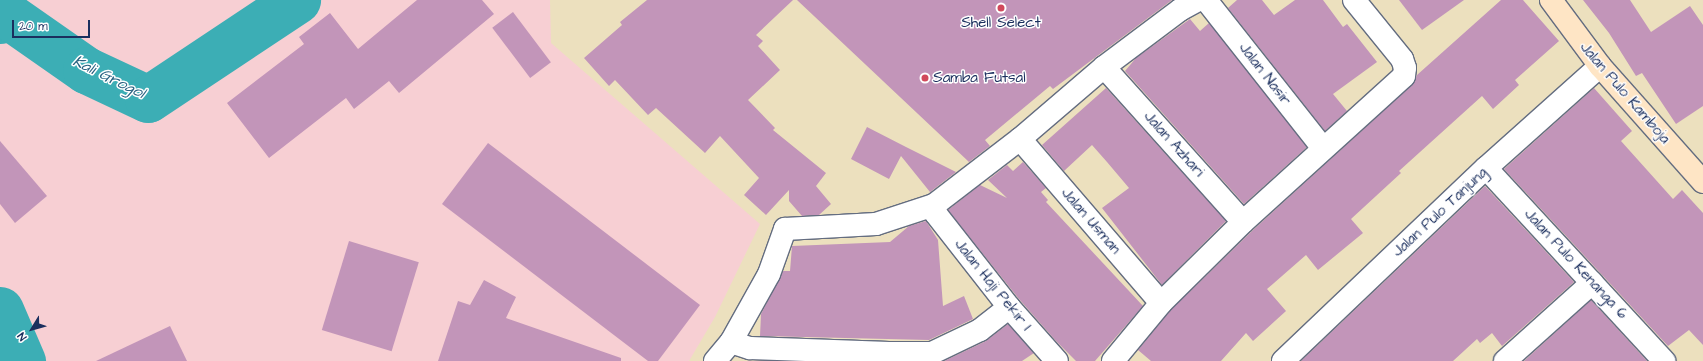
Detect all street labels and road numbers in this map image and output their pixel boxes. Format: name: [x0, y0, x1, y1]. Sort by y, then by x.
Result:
street label: Jalan Nasir: [1235, 39, 1295, 109]
street label: Jalan Pulo Kamboja: [1576, 39, 1674, 147]
street label: Jalan Azhari: [1140, 108, 1208, 180]
street label: Jalan Pulo Tanjung: [1389, 163, 1491, 261]
street label: Jalan Usman: [1057, 184, 1125, 258]
street label: Jalan Pulo Kenanga 6: [1520, 205, 1632, 323]
street label: Jalan Haji Pekir I: [951, 236, 1035, 334]

